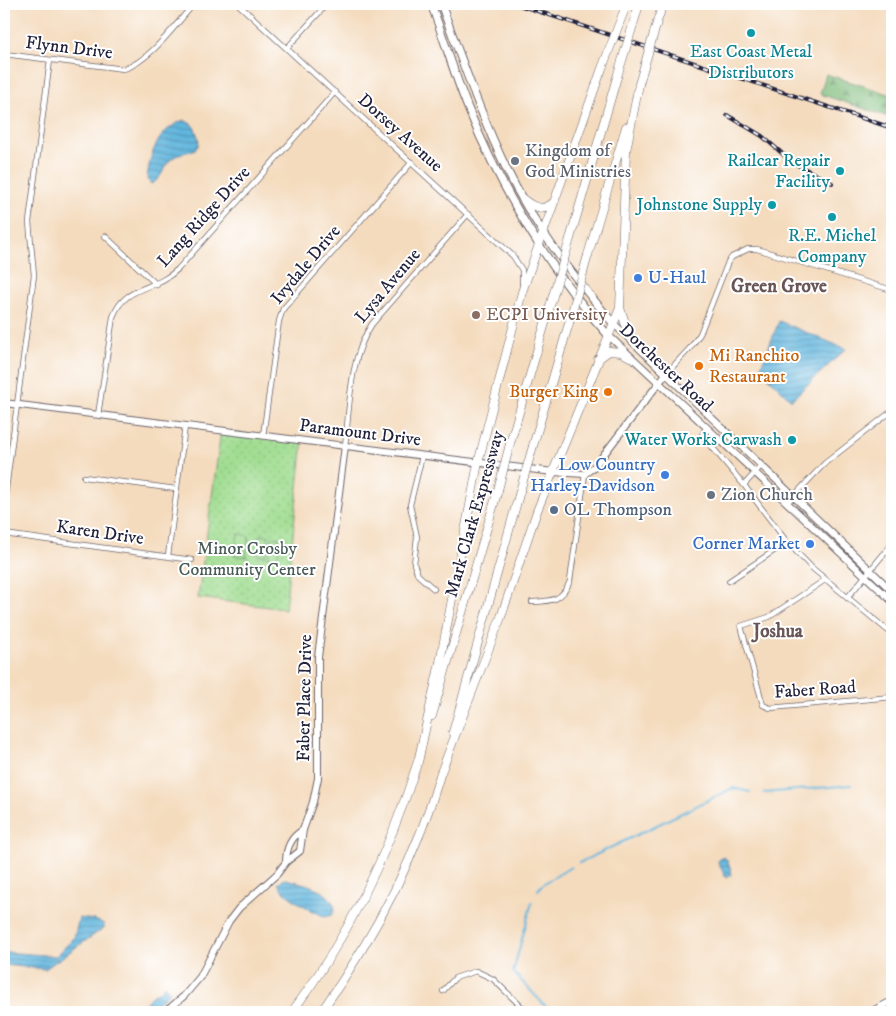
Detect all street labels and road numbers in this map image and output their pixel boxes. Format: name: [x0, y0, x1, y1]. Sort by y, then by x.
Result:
street label: Flynn Drive: [24, 32, 114, 64]
street label: Dorsey Avenue: [353, 89, 447, 177]
street label: Lang Ridge Drive: [153, 162, 255, 272]
street label: Ivydale Drive: [266, 221, 346, 309]
street label: Lysa Avenue: [350, 244, 426, 328]
street label: Dorchester Road: [614, 319, 718, 417]
street label: Paramount Drive: [298, 415, 422, 451]
street label: Mark Clark Expressway: [441, 428, 509, 600]
street label: Karen Drive: [55, 516, 145, 550]
street label: Faber Place Drive: [293, 634, 317, 762]
street label: Faber Road: [773, 676, 857, 704]

